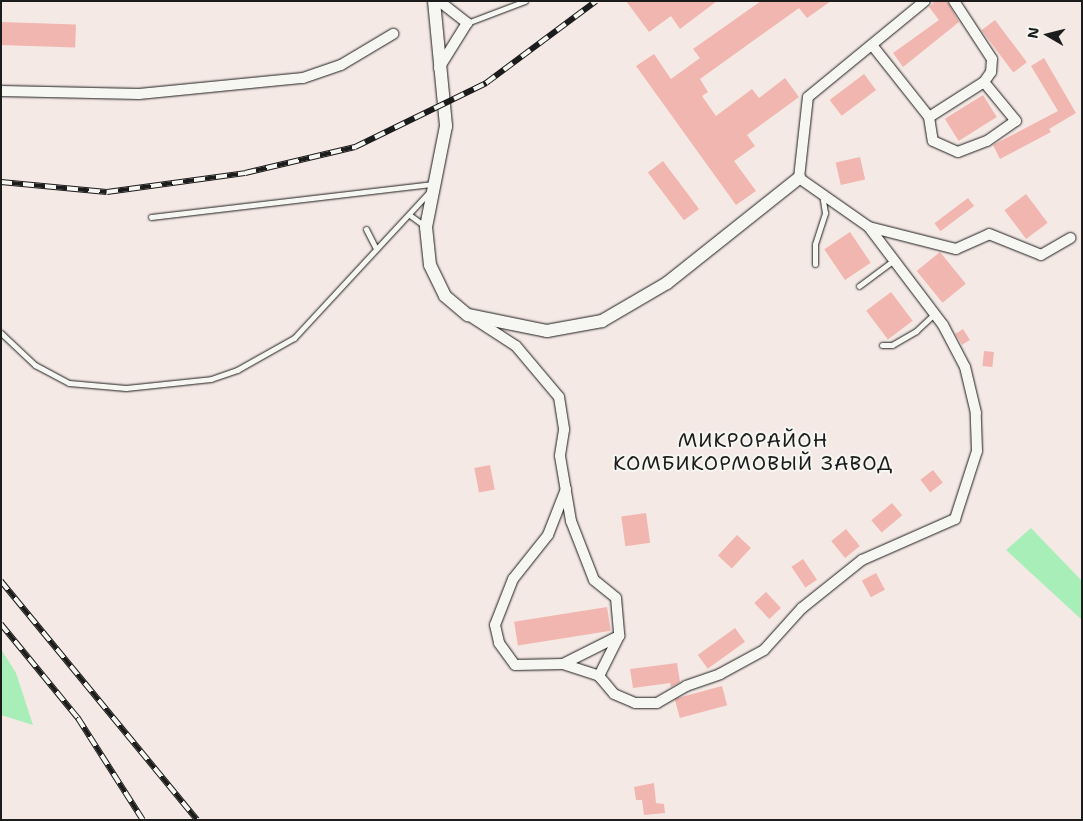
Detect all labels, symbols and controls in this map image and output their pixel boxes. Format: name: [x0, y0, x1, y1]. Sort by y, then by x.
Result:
north arrow: [1023, 10, 1073, 60]
text: N: [1023, 26, 1043, 40]
district label: МИКРОРАЙОН КОМБИКОРМОВЫЙ ЗАВОД: [611, 428, 895, 475]

